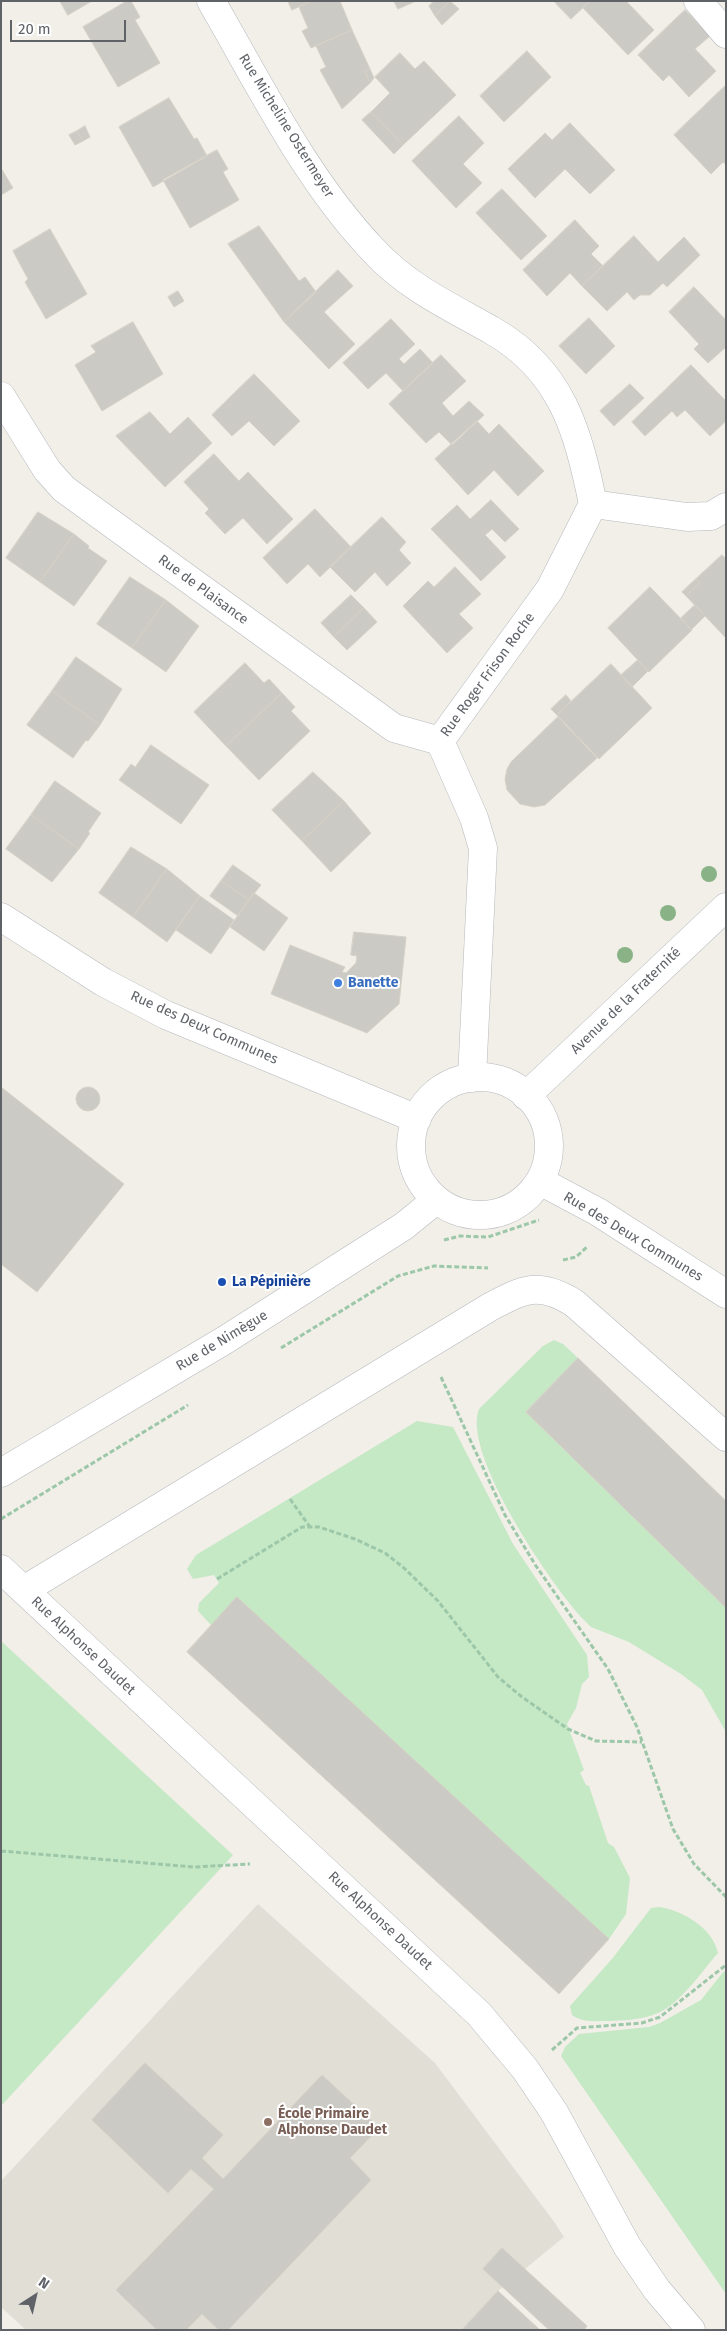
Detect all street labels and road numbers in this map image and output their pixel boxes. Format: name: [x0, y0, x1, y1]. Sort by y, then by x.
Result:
street label: Rue Micheline Ostermeyer: [235, 51, 337, 201]
street label: Rue de Plaisance: [155, 552, 251, 628]
street label: Rue Roger Frison Roche: [437, 610, 539, 740]
street label: Avenue de la Fraternité: [567, 944, 685, 1058]
street label: Rue des Deux Communes: [128, 988, 280, 1068]
street label: Rue des Deux Communes: [560, 1189, 706, 1285]
street label: Rue de Nimègue: [173, 1307, 271, 1375]
street label: Rue Alphonse Daudet: [27, 1593, 139, 1699]
street label: Rue Alphonse Daudet: [324, 1868, 436, 1974]

